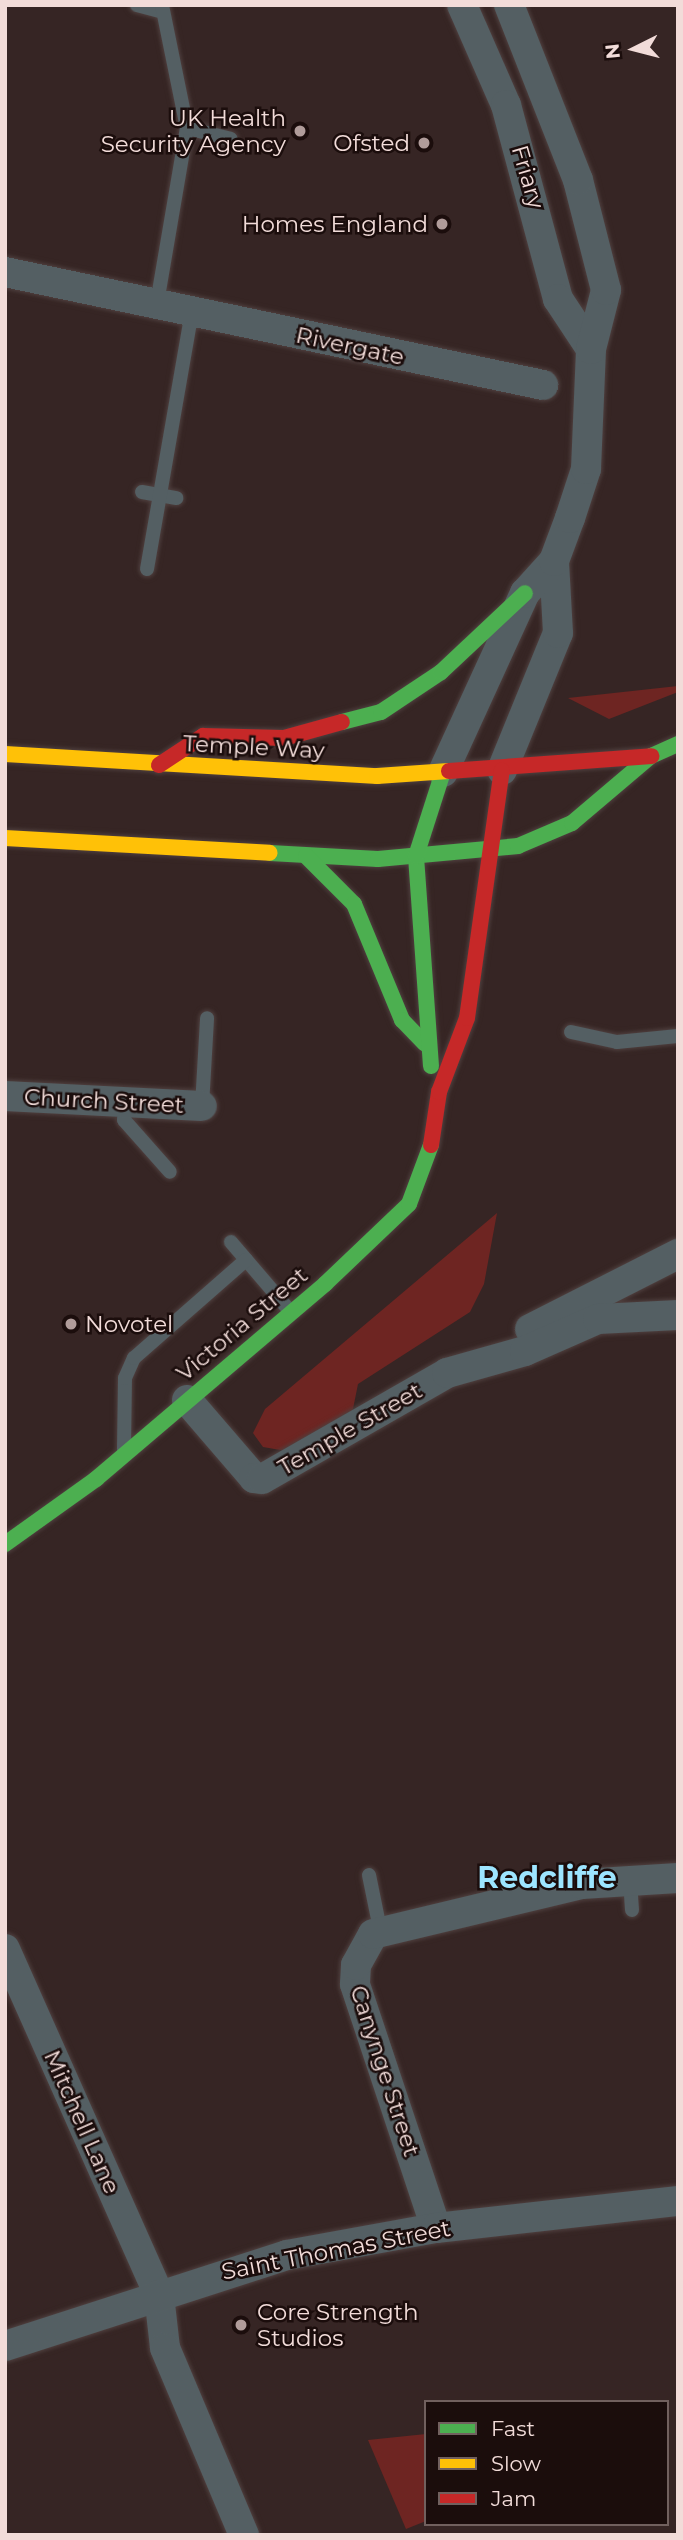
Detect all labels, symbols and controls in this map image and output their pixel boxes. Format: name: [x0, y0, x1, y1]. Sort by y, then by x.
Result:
north arrow: [599, 14, 669, 84]
text: N: [600, 42, 625, 60]
place label: UK Health Security Agency: [101, 104, 286, 158]
marker: UK Health Security Agency: [292, 123, 308, 139]
place label: Ofsted: [333, 129, 410, 157]
marker: Ofsted: [416, 135, 432, 151]
street label: Friary: [506, 142, 550, 212]
place label: Homes England: [242, 210, 428, 238]
marker: Homes England: [434, 216, 450, 232]
street label: Rivergate: [293, 321, 407, 371]
street label: Temple Way: [182, 730, 326, 764]
street label: Church Street: [23, 1083, 185, 1119]
street label: Victoria Street: [171, 1261, 313, 1387]
place label: Novotel: [85, 1310, 173, 1338]
marker: Novotel: [63, 1316, 79, 1332]
street label: Temple Street: [273, 1377, 427, 1481]
district label: Redcliffe: [477, 1860, 617, 1896]
street label: Canynge Street: [344, 1982, 426, 2160]
street label: Mitchell Lane: [38, 2046, 126, 2198]
street label: Saint Thomas Street: [219, 2214, 453, 2286]
place label: Core Strength Studios: [257, 2298, 419, 2352]
marker: Core Strength Studios: [231, 2315, 251, 2335]
legend: [424, 2400, 669, 2526]
text: Fast: [491, 2416, 535, 2441]
text: Slow: [491, 2451, 541, 2476]
text: Jam: [491, 2486, 536, 2511]

